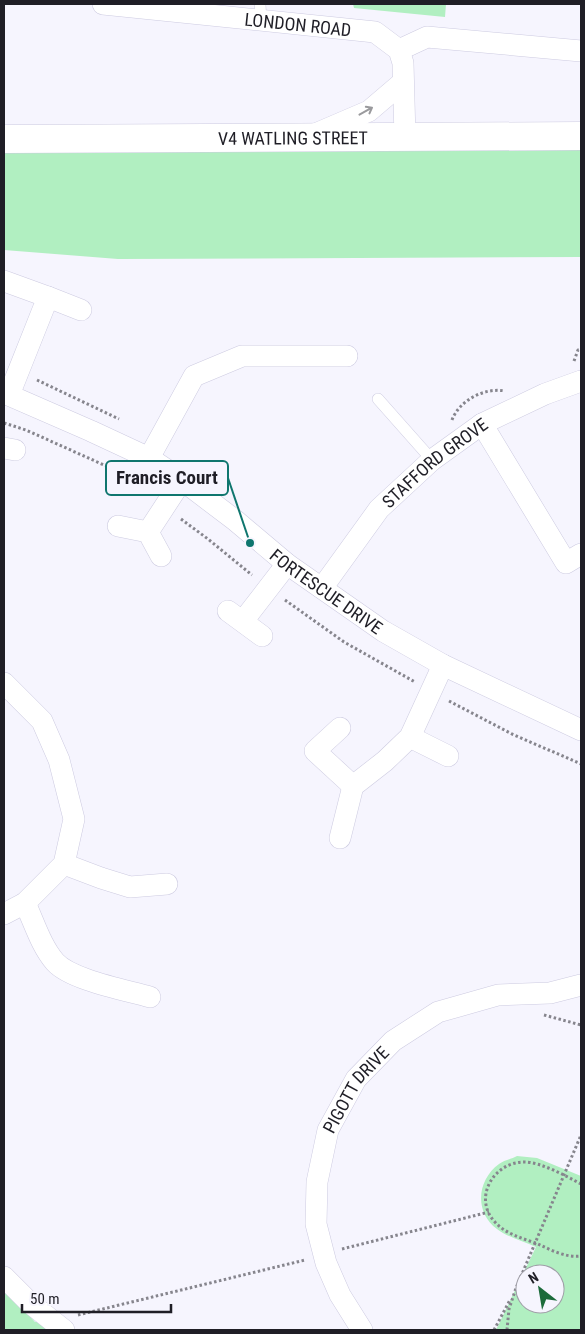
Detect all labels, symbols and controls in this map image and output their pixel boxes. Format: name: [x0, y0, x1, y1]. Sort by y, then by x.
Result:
street label: LONDON ROAD: [244, 8, 352, 40]
one-way arrow: [359, 106, 374, 116]
street label: V4 WATLING STREET: [218, 127, 368, 148]
street label: STAFFORD GROVE: [377, 413, 491, 512]
callout: Francis Court: [106, 461, 228, 495]
text: Francis Court: [116, 466, 218, 489]
street label: FORTESCUE DRIVE: [266, 544, 387, 638]
street label: PIGOTT DRIVE: [318, 1042, 393, 1136]
north arrow: [515, 1264, 565, 1314]
text: N: [526, 1269, 541, 1287]
scale bar: [22, 1282, 171, 1314]
text: 50 m: [30, 1290, 60, 1308]

